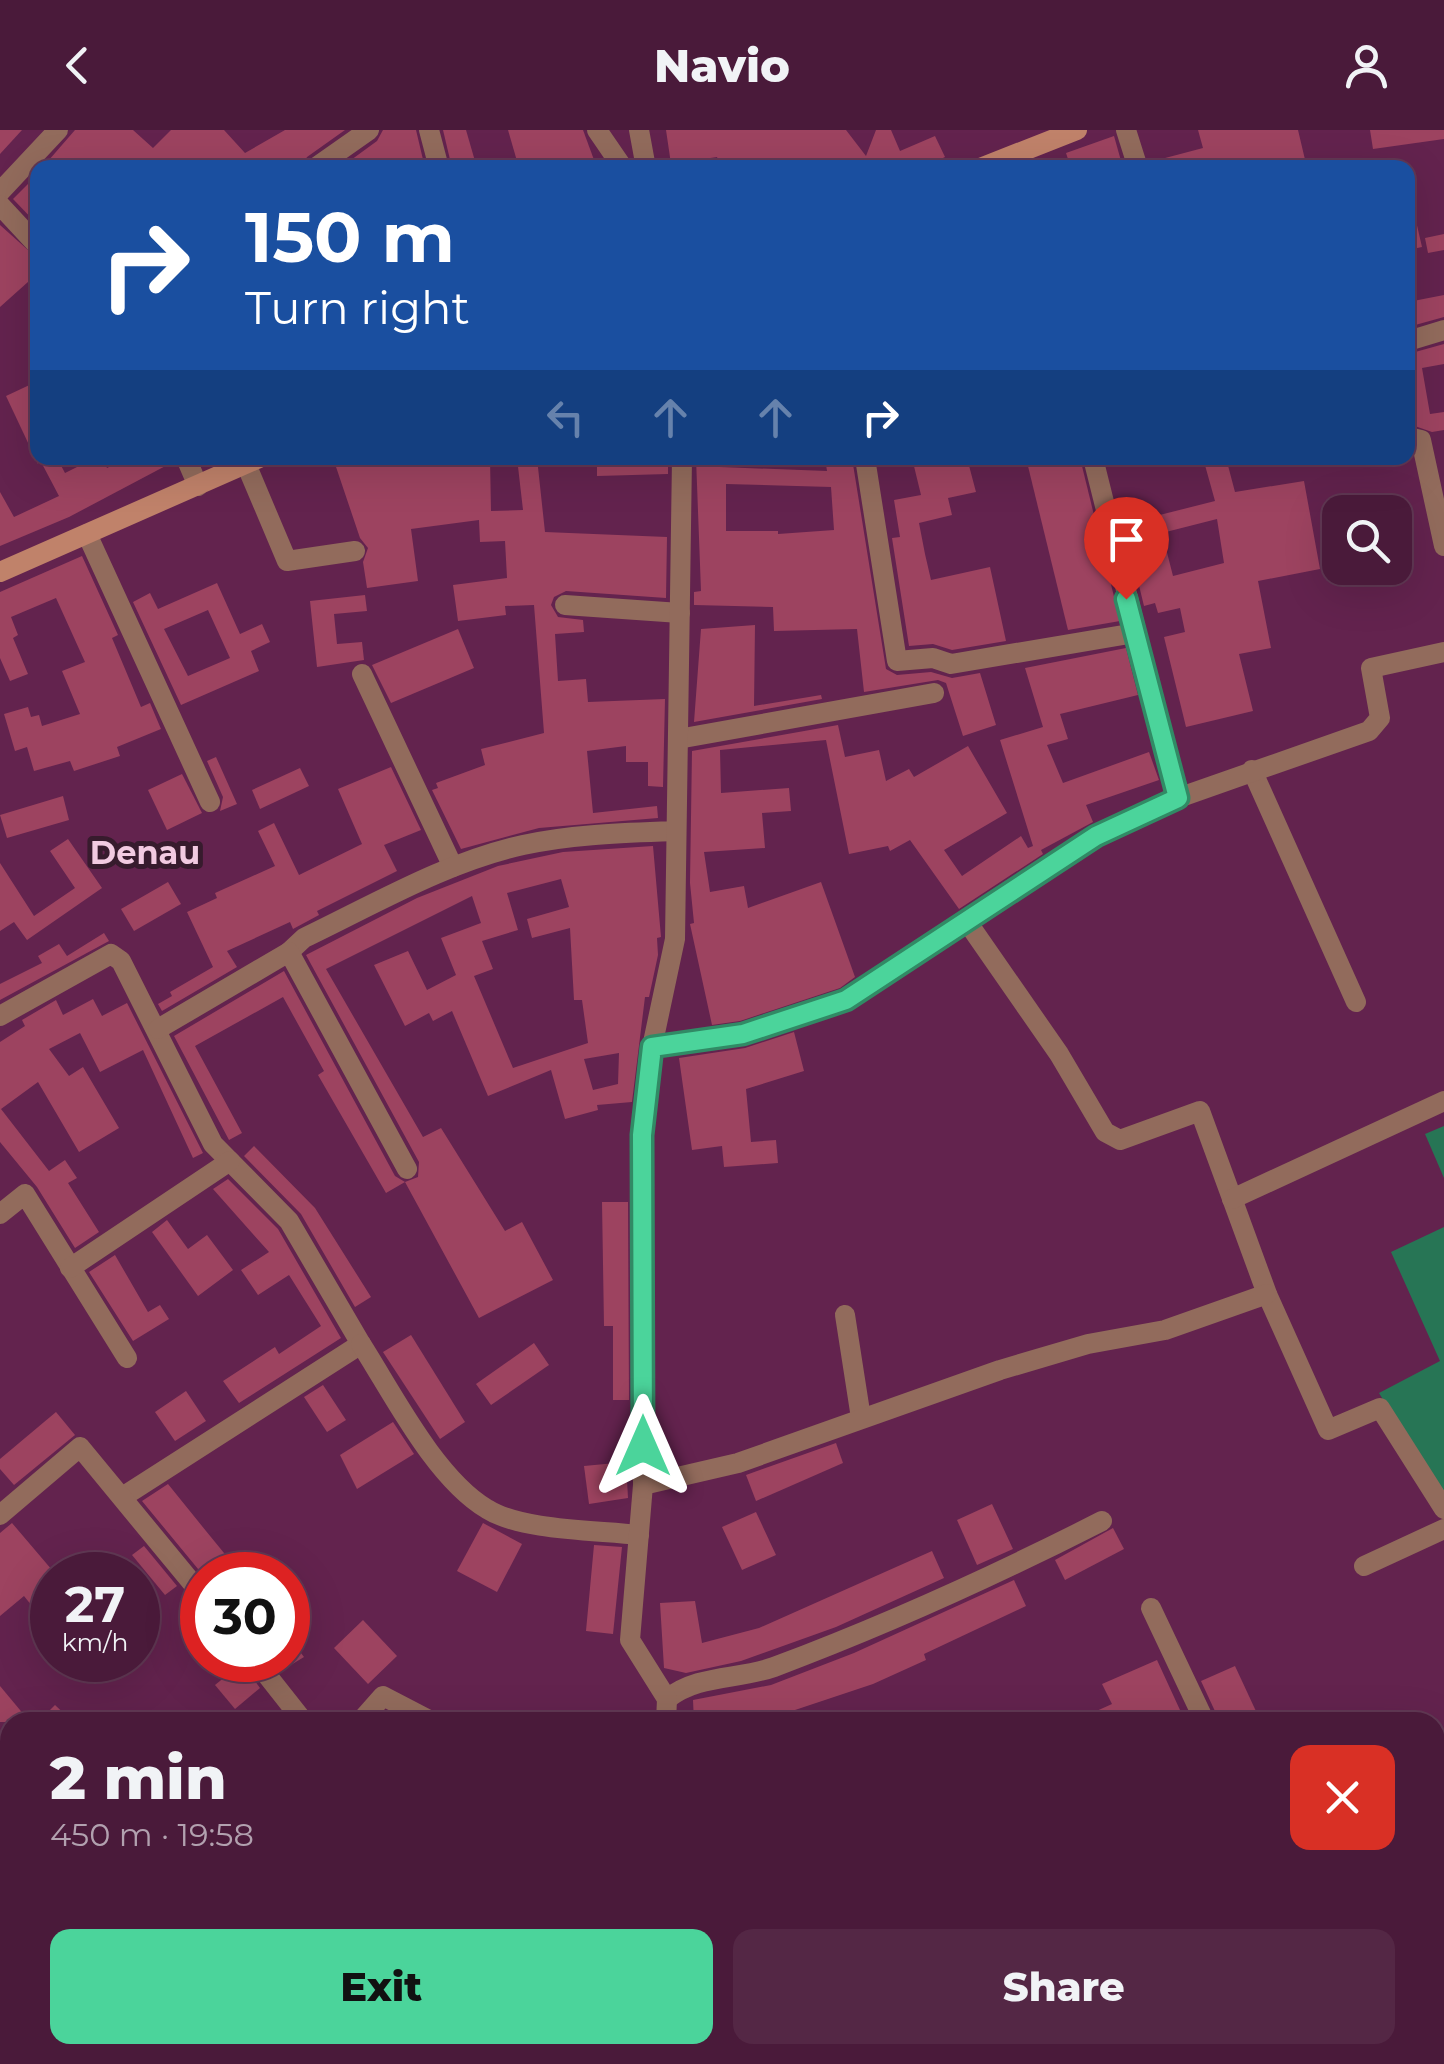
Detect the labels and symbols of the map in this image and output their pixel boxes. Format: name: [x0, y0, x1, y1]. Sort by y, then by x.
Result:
pin: [1084, 497, 1169, 600]
district label: Denau: [90, 833, 200, 872]
position arrow: [591, 1394, 695, 1498]
speed limit sign: 30: [180, 1552, 310, 1682]

